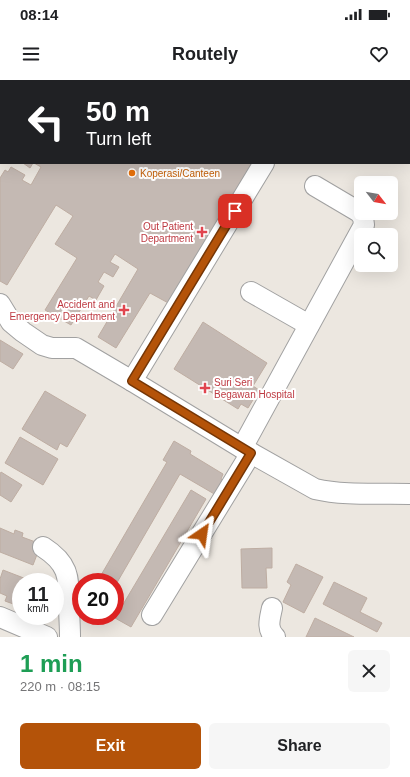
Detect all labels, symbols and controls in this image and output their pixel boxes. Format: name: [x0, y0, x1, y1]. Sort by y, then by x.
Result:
text: 08:14: [20, 6, 58, 23]
icon: menu: [20, 43, 42, 65]
icon: heart: [368, 43, 390, 65]
text: Routely: [172, 44, 238, 64]
icon: left: [20, 96, 72, 148]
text: 50 m: [86, 96, 150, 127]
text: Turn left: [86, 129, 151, 149]
marker: Koperasi/Canteen: [127, 168, 137, 178]
place label: Koperasi/Canteen: [140, 168, 220, 179]
north arrow: [354, 176, 398, 220]
map controls: [354, 176, 398, 272]
pin: [218, 194, 252, 228]
icon: arrive: [224, 200, 246, 222]
place label: Out Patient Department: [141, 221, 193, 244]
marker: Out Patient Department: [196, 226, 208, 238]
button: search: [354, 228, 398, 272]
place label: Accident and Emergency Department: [9, 299, 115, 322]
marker: Accident and Emergency Department: [118, 304, 130, 316]
place label: Suri Seri Begawan Hospital: [214, 377, 295, 400]
marker: Suri Seri Begawan Hospital: [199, 382, 211, 394]
position arrow: [181, 513, 223, 555]
speed limit sign: 20: [72, 573, 124, 625]
text: 11: [27, 583, 49, 605]
text: km/h: [27, 603, 49, 614]
text: 1 min: [20, 650, 83, 677]
button: close: [348, 650, 390, 692]
text: 220 m · 08:15: [20, 679, 100, 694]
button: Exit: [20, 723, 201, 769]
button: Share: [209, 723, 390, 769]

